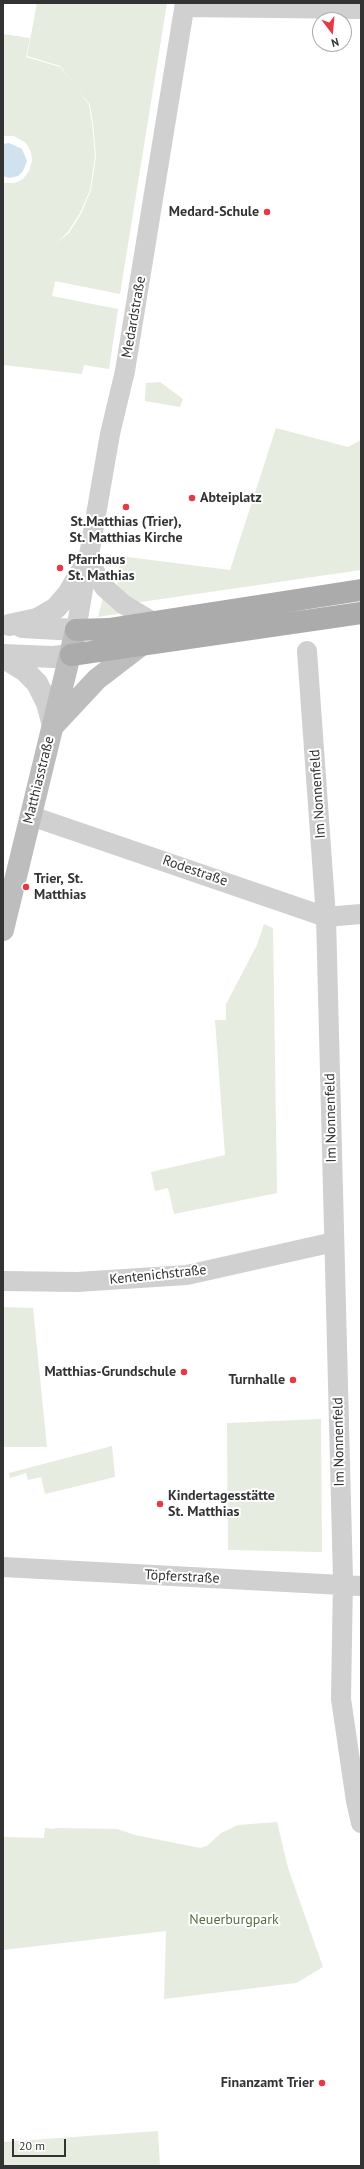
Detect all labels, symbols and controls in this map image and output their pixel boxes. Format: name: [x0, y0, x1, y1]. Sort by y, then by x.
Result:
north arrow: [312, 12, 352, 52]
text: N: [330, 35, 340, 50]
place label: Medard-Schule: [169, 204, 259, 220]
marker: Medard-Schule: [262, 207, 272, 217]
street label: Medardstraße: [119, 275, 149, 359]
place label: Abteiplatz: [200, 490, 262, 506]
marker: Abteiplatz: [187, 493, 197, 503]
marker: St.Matthias (Trier), St. Matthias Kirche: [121, 502, 131, 512]
place label: St.Matthias (Trier), St. Matthias Kirche: [69, 514, 183, 546]
place label: Pfarrhaus St. Mathias: [68, 552, 135, 584]
marker: Pfarrhaus St. Mathias: [55, 563, 65, 573]
street label: Matthiasstraße: [20, 735, 58, 825]
street label: Im Nonnenfeld: [307, 749, 329, 839]
street label: Rodestraße: [160, 852, 230, 890]
place label: Trier, St. Matthias: [34, 871, 86, 904]
marker: Trier, St. Matthias: [21, 882, 31, 892]
street label: Im Nonnenfeld: [322, 1073, 340, 1163]
street label: Kentenichstraße: [109, 1262, 207, 1288]
place label: Matthias-Grundschule: [44, 1364, 176, 1380]
marker: Matthias-Grundschule: [179, 1367, 189, 1377]
place label: Turnhalle: [229, 1372, 285, 1388]
marker: Turnhalle: [288, 1375, 298, 1385]
street label: Im Nonnenfeld: [330, 1397, 348, 1487]
place label: Kindertagesstätte St. Matthias: [168, 1488, 275, 1520]
marker: Kindertagesstätte St. Matthias: [155, 1499, 165, 1509]
street label: Töpferstraße: [144, 1567, 220, 1587]
park label: Neuerburgpark: [189, 1912, 279, 1928]
place label: Finanzamt Trier: [221, 2075, 314, 2091]
marker: Finanzamt Trier: [317, 2078, 327, 2088]
scale bar: [14, 2131, 68, 2157]
text: 20 m: [19, 2138, 45, 2153]

